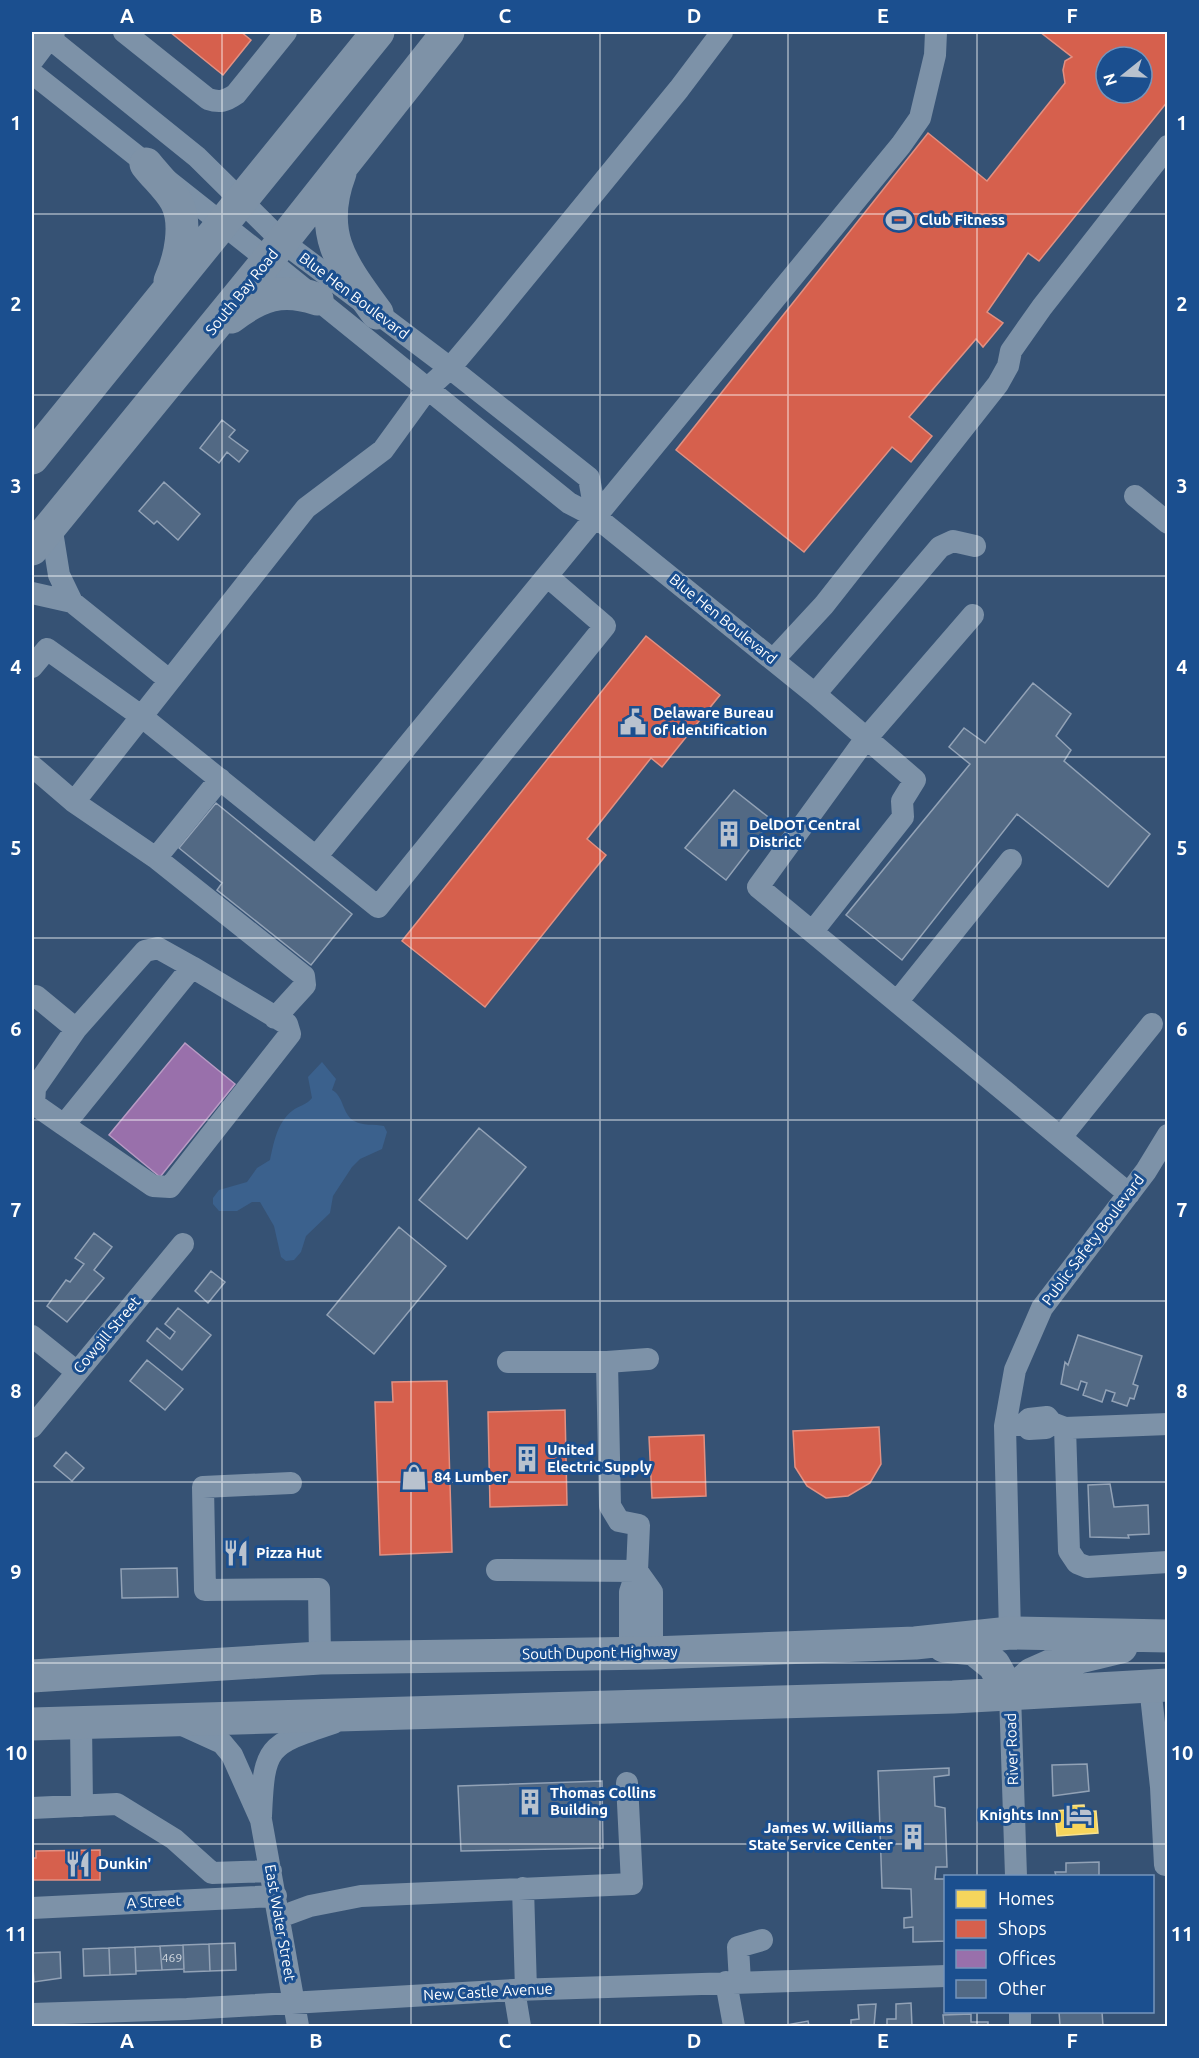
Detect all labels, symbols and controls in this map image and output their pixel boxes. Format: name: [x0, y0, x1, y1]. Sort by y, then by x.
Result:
text: A: [120, 4, 134, 27]
text: B: [309, 4, 323, 27]
text: C: [499, 4, 512, 27]
text: D: [687, 4, 701, 27]
text: E: [877, 4, 889, 27]
text: F: [1066, 4, 1078, 27]
north arrow: [1094, 45, 1154, 105]
text: N: [1099, 71, 1120, 88]
text: 1: [10, 111, 22, 134]
text: 1: [1176, 111, 1188, 134]
sports icon: Club Fitness: [884, 205, 914, 235]
place label: Club Fitness: [919, 211, 1005, 228]
street label: South Bay Road: [202, 245, 281, 338]
street label: Blue Hen Boulevard: [296, 249, 413, 342]
text: 2: [10, 292, 22, 315]
text: 2: [1176, 292, 1188, 315]
text: 3: [10, 474, 22, 497]
text: 3: [1176, 474, 1188, 497]
street label: Blue Hen Boulevard: [666, 570, 780, 667]
text: 4: [10, 655, 22, 678]
text: 4: [1176, 655, 1188, 678]
place label: Delaware Bureau of Identification: [653, 704, 774, 738]
public building icon: Delaware Bureau of Identification: [618, 707, 648, 737]
place label: DelDOT Central District: [749, 816, 861, 850]
building icon: DelDOT Central District: [714, 819, 744, 849]
text: 5: [10, 836, 22, 859]
text: 5: [1176, 836, 1188, 859]
text: 6: [10, 1017, 22, 1040]
text: 6: [1176, 1017, 1188, 1040]
street label: Public Safety Boulevard: [1038, 1171, 1147, 1308]
text: 7: [10, 1198, 22, 1221]
text: 7: [1176, 1198, 1188, 1221]
street label: Cowgill Street: [70, 1293, 144, 1377]
text: 8: [10, 1379, 22, 1402]
text: 8: [1176, 1379, 1188, 1402]
place label: United Electric Supply: [547, 1441, 652, 1475]
building icon: United Electric Supply: [512, 1444, 542, 1474]
shop icon: 84 Lumber: [399, 1462, 429, 1492]
place label: 84 Lumber: [434, 1468, 509, 1485]
restaurant icon: Pizza Hut: [221, 1538, 251, 1568]
place label: Pizza Hut: [256, 1544, 323, 1561]
text: 9: [10, 1560, 22, 1583]
text: 9: [1176, 1560, 1188, 1583]
street label: South Dupont Highway: [522, 1643, 678, 1662]
street label: River Road: [1002, 1713, 1021, 1785]
text: 10: [5, 1741, 27, 1764]
text: 10: [1171, 1741, 1193, 1764]
place label: Thomas Collins Building: [550, 1784, 656, 1818]
building icon: Thomas Collins Building: [515, 1787, 545, 1817]
hotel icon: Knights Inn: [1064, 1800, 1094, 1830]
place label: Knights Inn: [979, 1806, 1059, 1823]
place label: James W. Williams State Service Center: [749, 1819, 894, 1853]
building icon: James W. Williams State Service Center: [898, 1822, 928, 1852]
restaurant icon: Dunkin': [63, 1849, 93, 1879]
place label: Dunkin': [98, 1855, 151, 1872]
street label: East Water Street: [262, 1863, 299, 1983]
legend: [944, 1875, 1154, 2013]
text: Homes: [998, 1888, 1055, 1908]
street label: A Street: [126, 1892, 182, 1911]
text: Shops: [998, 1918, 1047, 1938]
text: 11: [5, 1922, 27, 1945]
text: 11: [1171, 1922, 1193, 1945]
text: Offices: [998, 1948, 1056, 1968]
house number: 469: [162, 1951, 182, 1964]
text: Other: [998, 1978, 1046, 1998]
street label: New Castle Avenue: [423, 1980, 553, 2003]
text: A: [120, 2029, 134, 2052]
text: B: [309, 2029, 323, 2052]
text: C: [499, 2029, 512, 2052]
text: D: [687, 2029, 701, 2052]
text: E: [877, 2029, 889, 2052]
text: F: [1066, 2029, 1078, 2052]

